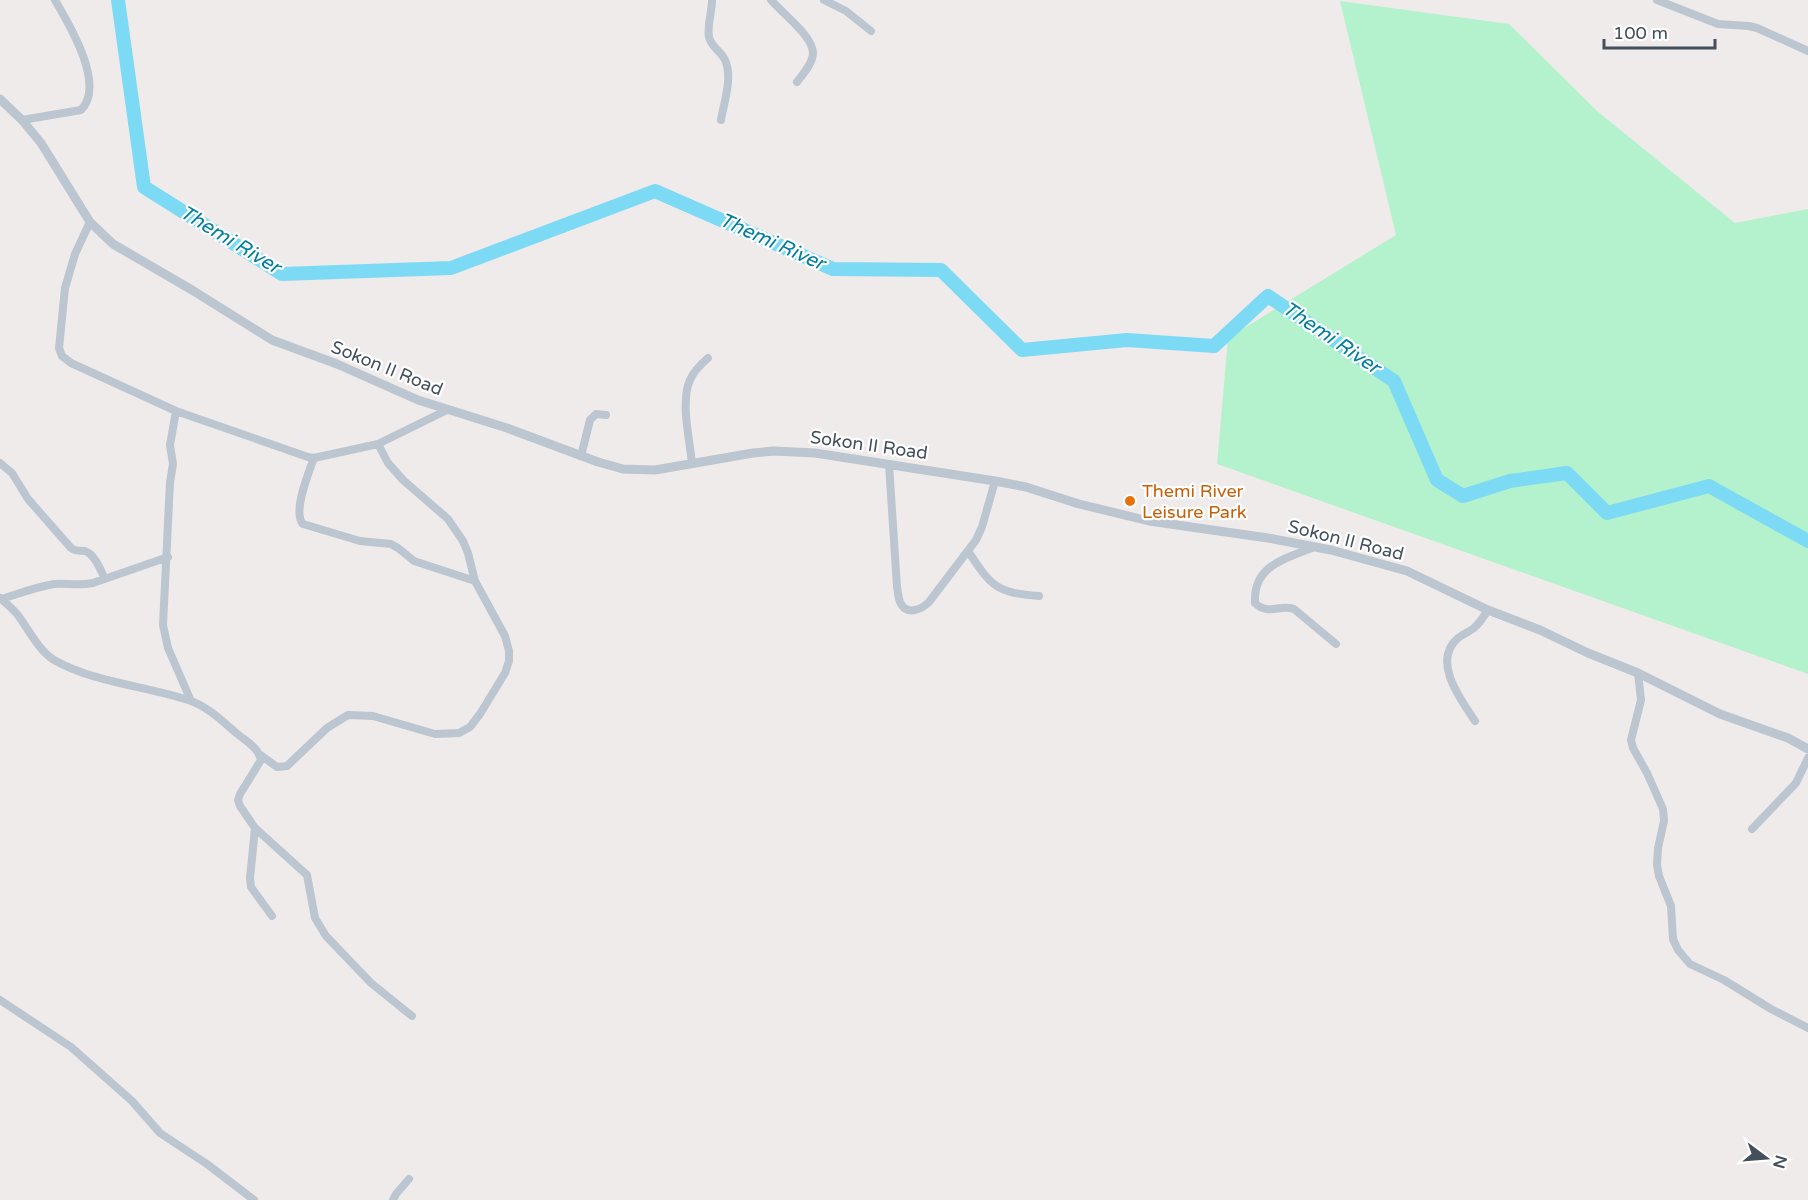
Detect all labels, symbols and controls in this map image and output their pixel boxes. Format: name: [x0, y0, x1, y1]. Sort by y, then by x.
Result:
scale bar: [1604, 12, 1715, 50]
text: 100 m: [1613, 22, 1668, 44]
water label: Themi River: [175, 201, 287, 281]
water label: Themi River: [716, 208, 831, 277]
water label: Themi River: [1278, 297, 1386, 381]
street label: Sokon II Road: [328, 336, 446, 400]
street label: Sokon II Road: [809, 426, 929, 464]
place label: Themi River Leisure Park: [1142, 480, 1247, 523]
marker: Themi River Leisure Park: [1123, 494, 1137, 508]
street label: Sokon II Road: [1286, 515, 1406, 565]
north arrow: [1736, 1128, 1796, 1188]
text: N: [1768, 1153, 1791, 1171]

